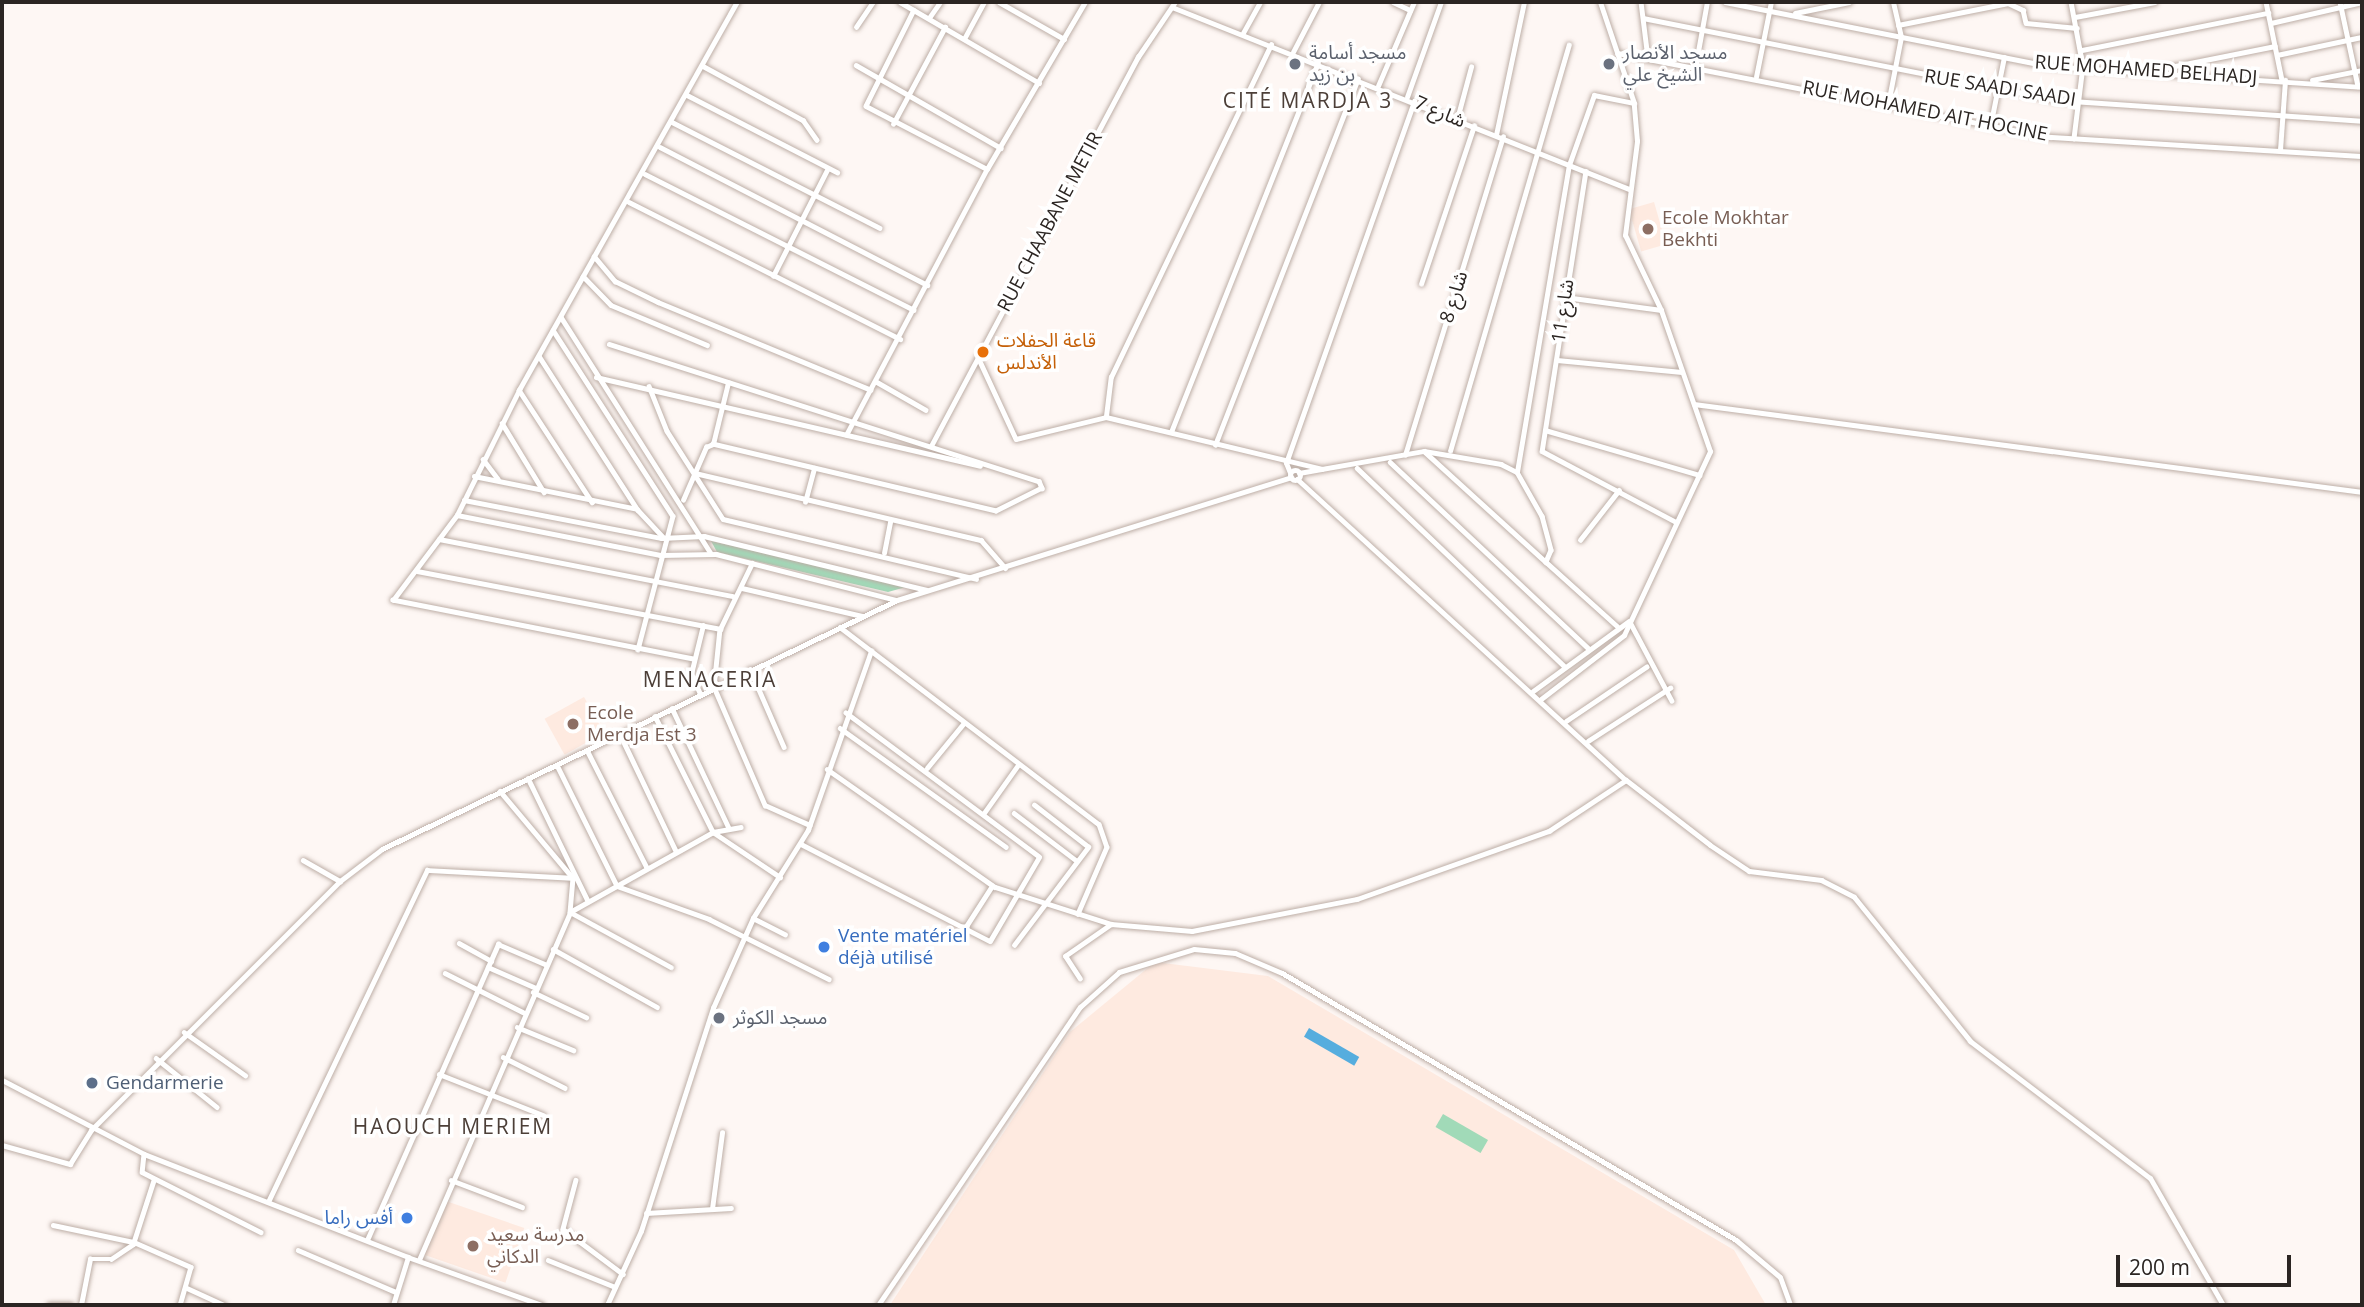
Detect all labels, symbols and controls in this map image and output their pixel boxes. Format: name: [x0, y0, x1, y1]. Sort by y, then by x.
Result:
place label: مسجد أسامة بن زيد: [1309, 42, 1406, 86]
place label: مسجد الأنصار الشيخ علي: [1623, 42, 1727, 86]
street label: RUE MOHAMED BELHADJ: [2034, 51, 2258, 89]
marker: مسجد أسامة بن زيد: [1287, 56, 1303, 72]
marker: مسجد الأنصار الشيخ علي: [1601, 56, 1617, 72]
street label: RUE SAADI SAADI: [1923, 65, 2077, 111]
street label: RUE MOHAMED AIT HOCINE: [1801, 76, 2049, 146]
district label: CITÉ MARDJA 3: [1224, 87, 1392, 113]
street label: شارع 7: [1411, 91, 1469, 133]
street label: RUE CHAABANE METIR: [993, 128, 1107, 316]
place label: Ecole Mokhtar Bekhti: [1662, 207, 1789, 251]
marker: Ecole Mokhtar Bekhti: [1640, 221, 1656, 237]
street label: شارع 8: [1435, 268, 1473, 326]
street label: شارع 11: [1547, 278, 1579, 344]
place label: قاعة الحفلات الأندلس: [997, 330, 1096, 374]
marker: قاعة الحفلات الأندلس: [975, 344, 991, 360]
district label: MENACERIA: [644, 666, 776, 692]
place label: Ecole Merdja Est 3: [587, 702, 697, 746]
marker: Ecole Merdja Est 3: [565, 716, 581, 732]
place label: Vente matériel déjà utilisé: [838, 925, 968, 969]
marker: Vente matériel déjà utilisé: [816, 939, 832, 955]
place label: مسجد الكوثر: [733, 1007, 828, 1029]
marker: مسجد الكوثر: [711, 1010, 727, 1026]
place label: Gendarmerie: [106, 1072, 224, 1094]
marker: Gendarmerie: [84, 1075, 100, 1091]
district label: HAOUCH MERIEM: [354, 1113, 552, 1139]
place label: أفس راما: [324, 1207, 393, 1229]
marker: أفس راما: [399, 1210, 415, 1226]
place label: مدرسة سعيد الدكاني: [487, 1224, 585, 1268]
marker: مدرسة سعيد الدكاني: [465, 1238, 481, 1254]
scale bar: [2119, 1240, 2294, 1284]
text: 200 m: [2129, 1253, 2190, 1281]

